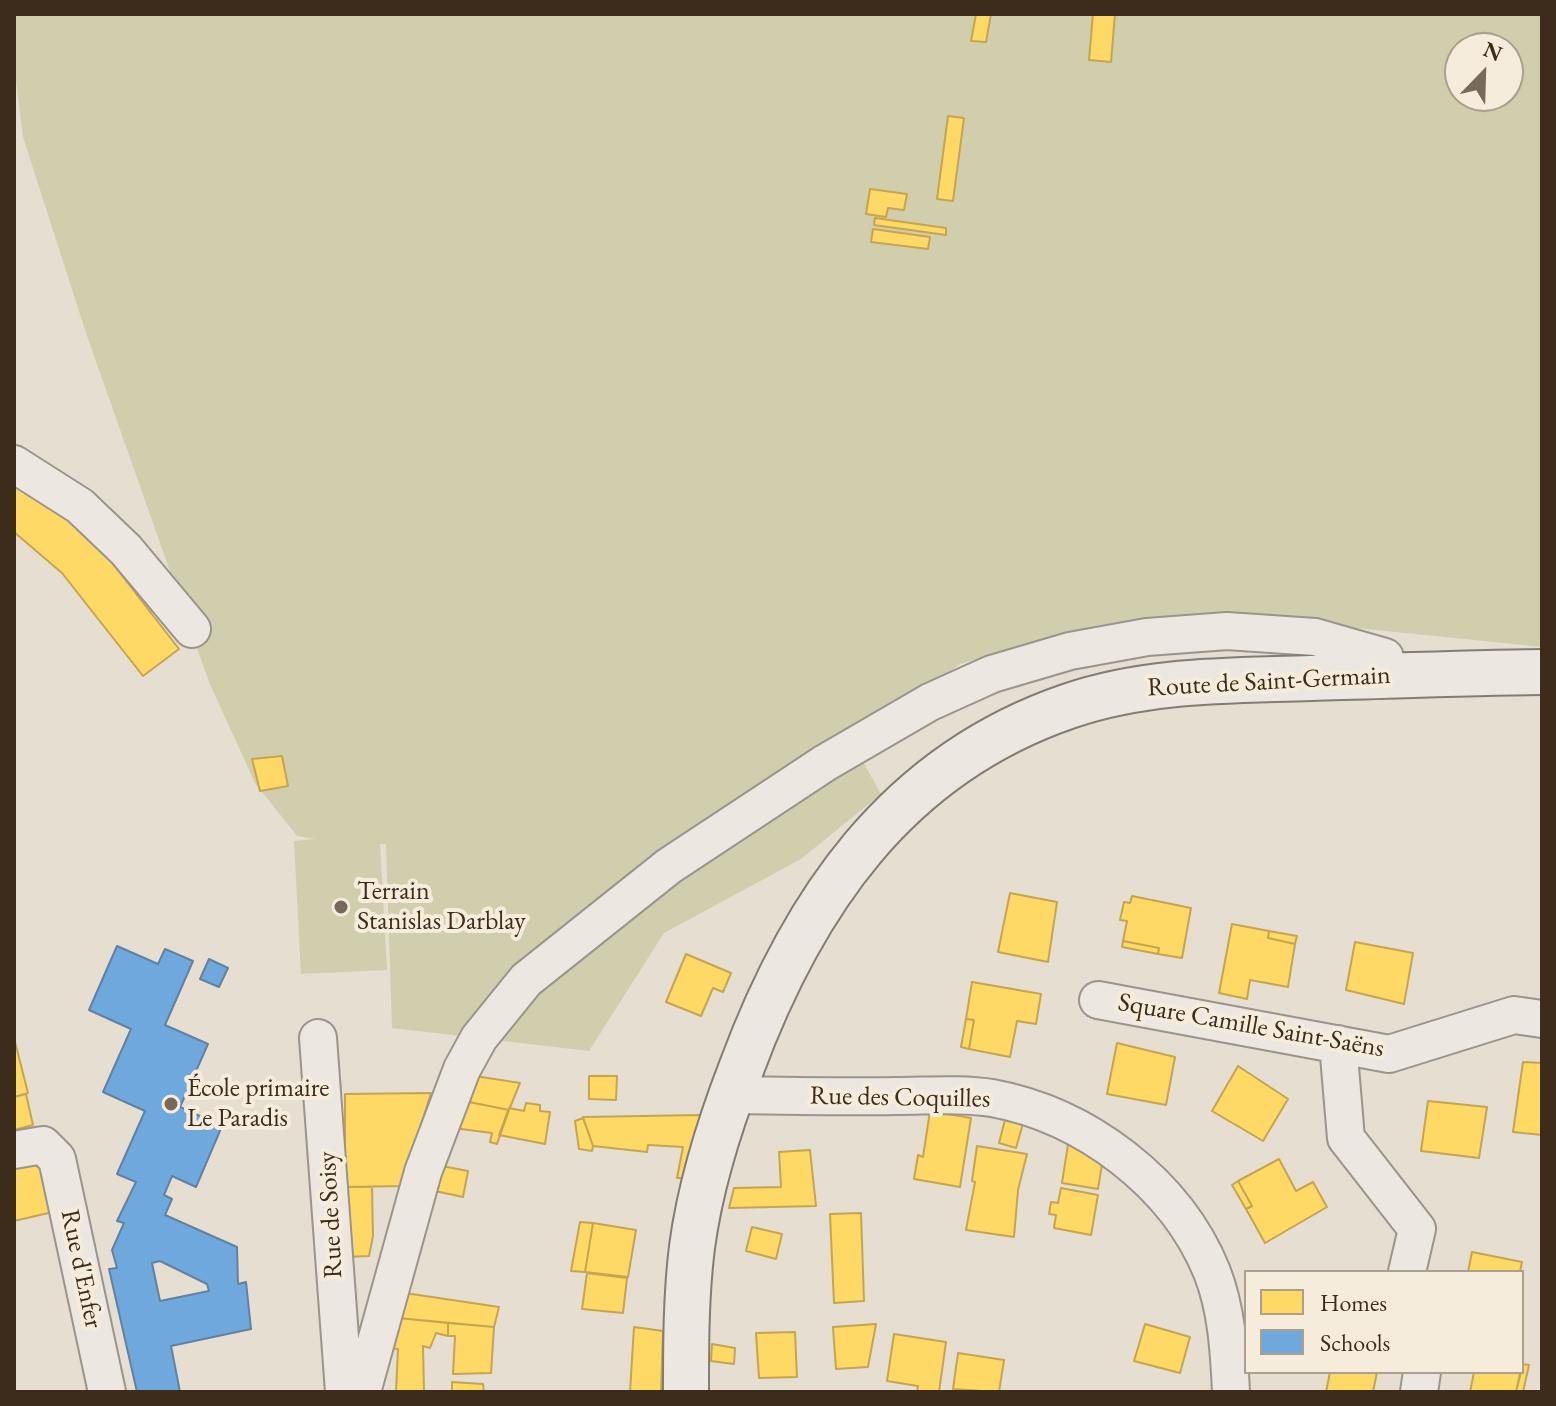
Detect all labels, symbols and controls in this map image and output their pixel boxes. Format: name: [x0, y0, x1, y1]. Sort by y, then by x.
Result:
north arrow: [1444, 32, 1524, 112]
text: N: [1479, 34, 1507, 68]
street label: Route de Saint-Germain: [1147, 660, 1391, 704]
place label: Terrain Stanislas Darblay: [357, 876, 526, 938]
marker: Terrain Stanislas Darblay: [332, 898, 350, 916]
street label: Square Camille Saint-Saëns: [1116, 987, 1386, 1065]
place label: École primaire Le Paradis: [187, 1073, 329, 1134]
street label: Rue des Coquilles: [810, 1081, 990, 1115]
marker: École primaire Le Paradis: [162, 1095, 180, 1113]
street label: Rue de Soisy: [312, 1151, 350, 1279]
street label: Rue d'Enfer: [53, 1207, 109, 1331]
legend: [1244, 1270, 1524, 1374]
text: Homes: [1320, 1287, 1387, 1318]
text: Schools: [1320, 1327, 1390, 1358]

